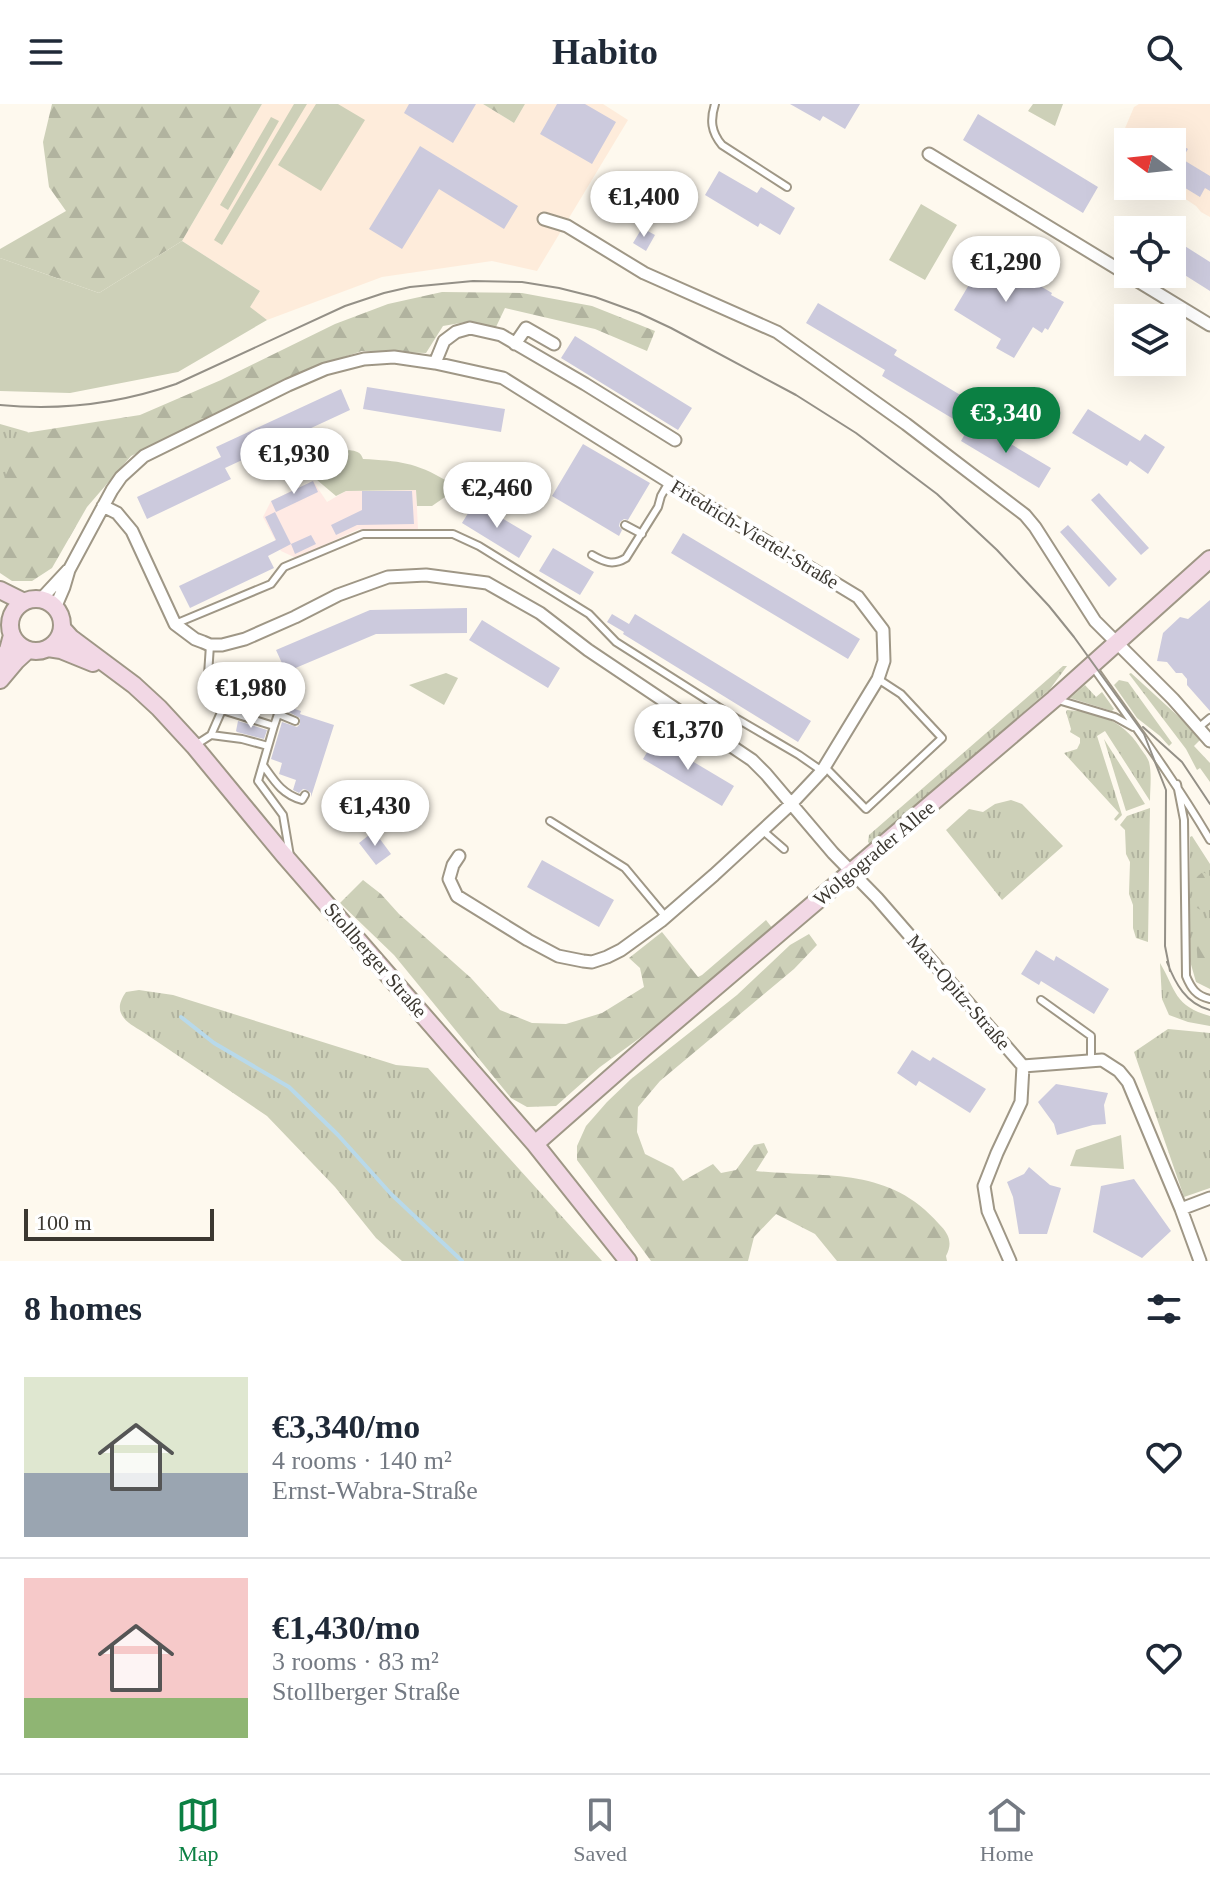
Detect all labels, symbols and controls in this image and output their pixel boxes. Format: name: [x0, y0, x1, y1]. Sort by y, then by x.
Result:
icon: menu: [24, 30, 68, 74]
icon: search: [1142, 30, 1186, 74]
text: Habito: [552, 32, 658, 72]
north arrow: [1114, 128, 1186, 200]
map controls: [1114, 128, 1186, 376]
pin: €1,400: [579, 171, 709, 239]
text: €1,400: [608, 182, 680, 211]
button: locate: [1114, 216, 1186, 288]
pin: €1,290: [941, 236, 1071, 304]
text: €1,290: [970, 247, 1042, 276]
button: layers: [1114, 304, 1186, 376]
pin: €3,340: [941, 387, 1071, 455]
text: €3,340: [970, 398, 1042, 427]
pin: €1,930: [229, 428, 359, 496]
text: €1,930: [258, 439, 330, 468]
pin: €2,460: [432, 462, 562, 530]
text: €2,460: [461, 473, 533, 502]
street label: Friedrich-Viertel-Straße: [667, 475, 843, 593]
pin: €1,980: [186, 662, 316, 730]
text: €1,980: [215, 673, 287, 702]
pin: €1,370: [623, 704, 753, 772]
text: €1,370: [652, 715, 724, 744]
pin: €1,430: [310, 780, 440, 848]
text: €1,430: [339, 791, 411, 820]
street label: Wolgograder Allee: [809, 796, 940, 911]
street label: Stollberger Straße: [320, 898, 432, 1023]
street label: Max-Opitz-Straße: [902, 930, 1015, 1055]
scale bar: [24, 1205, 214, 1241]
text: 100 m: [36, 1210, 92, 1235]
icon: filters: [1142, 1287, 1186, 1331]
text: 8 homes: [24, 1290, 142, 1327]
text: €3,340/mo: [272, 1408, 420, 1445]
icon: home: [88, 1409, 184, 1505]
icon: heart: [1142, 1435, 1186, 1479]
text: 4 rooms · 140 m²: [272, 1446, 452, 1475]
text: Ernst-Wabra-Straße: [272, 1476, 478, 1505]
text: €1,430/mo: [272, 1609, 420, 1646]
icon: home: [88, 1610, 184, 1706]
icon: heart: [1142, 1636, 1186, 1680]
text: 3 rooms · 83 m²: [272, 1647, 439, 1676]
text: Stollberger Straße: [272, 1677, 460, 1706]
tab: Map: [176, 1793, 220, 1867]
tab: Saved: [573, 1793, 627, 1867]
tab: Home: [980, 1793, 1034, 1867]

